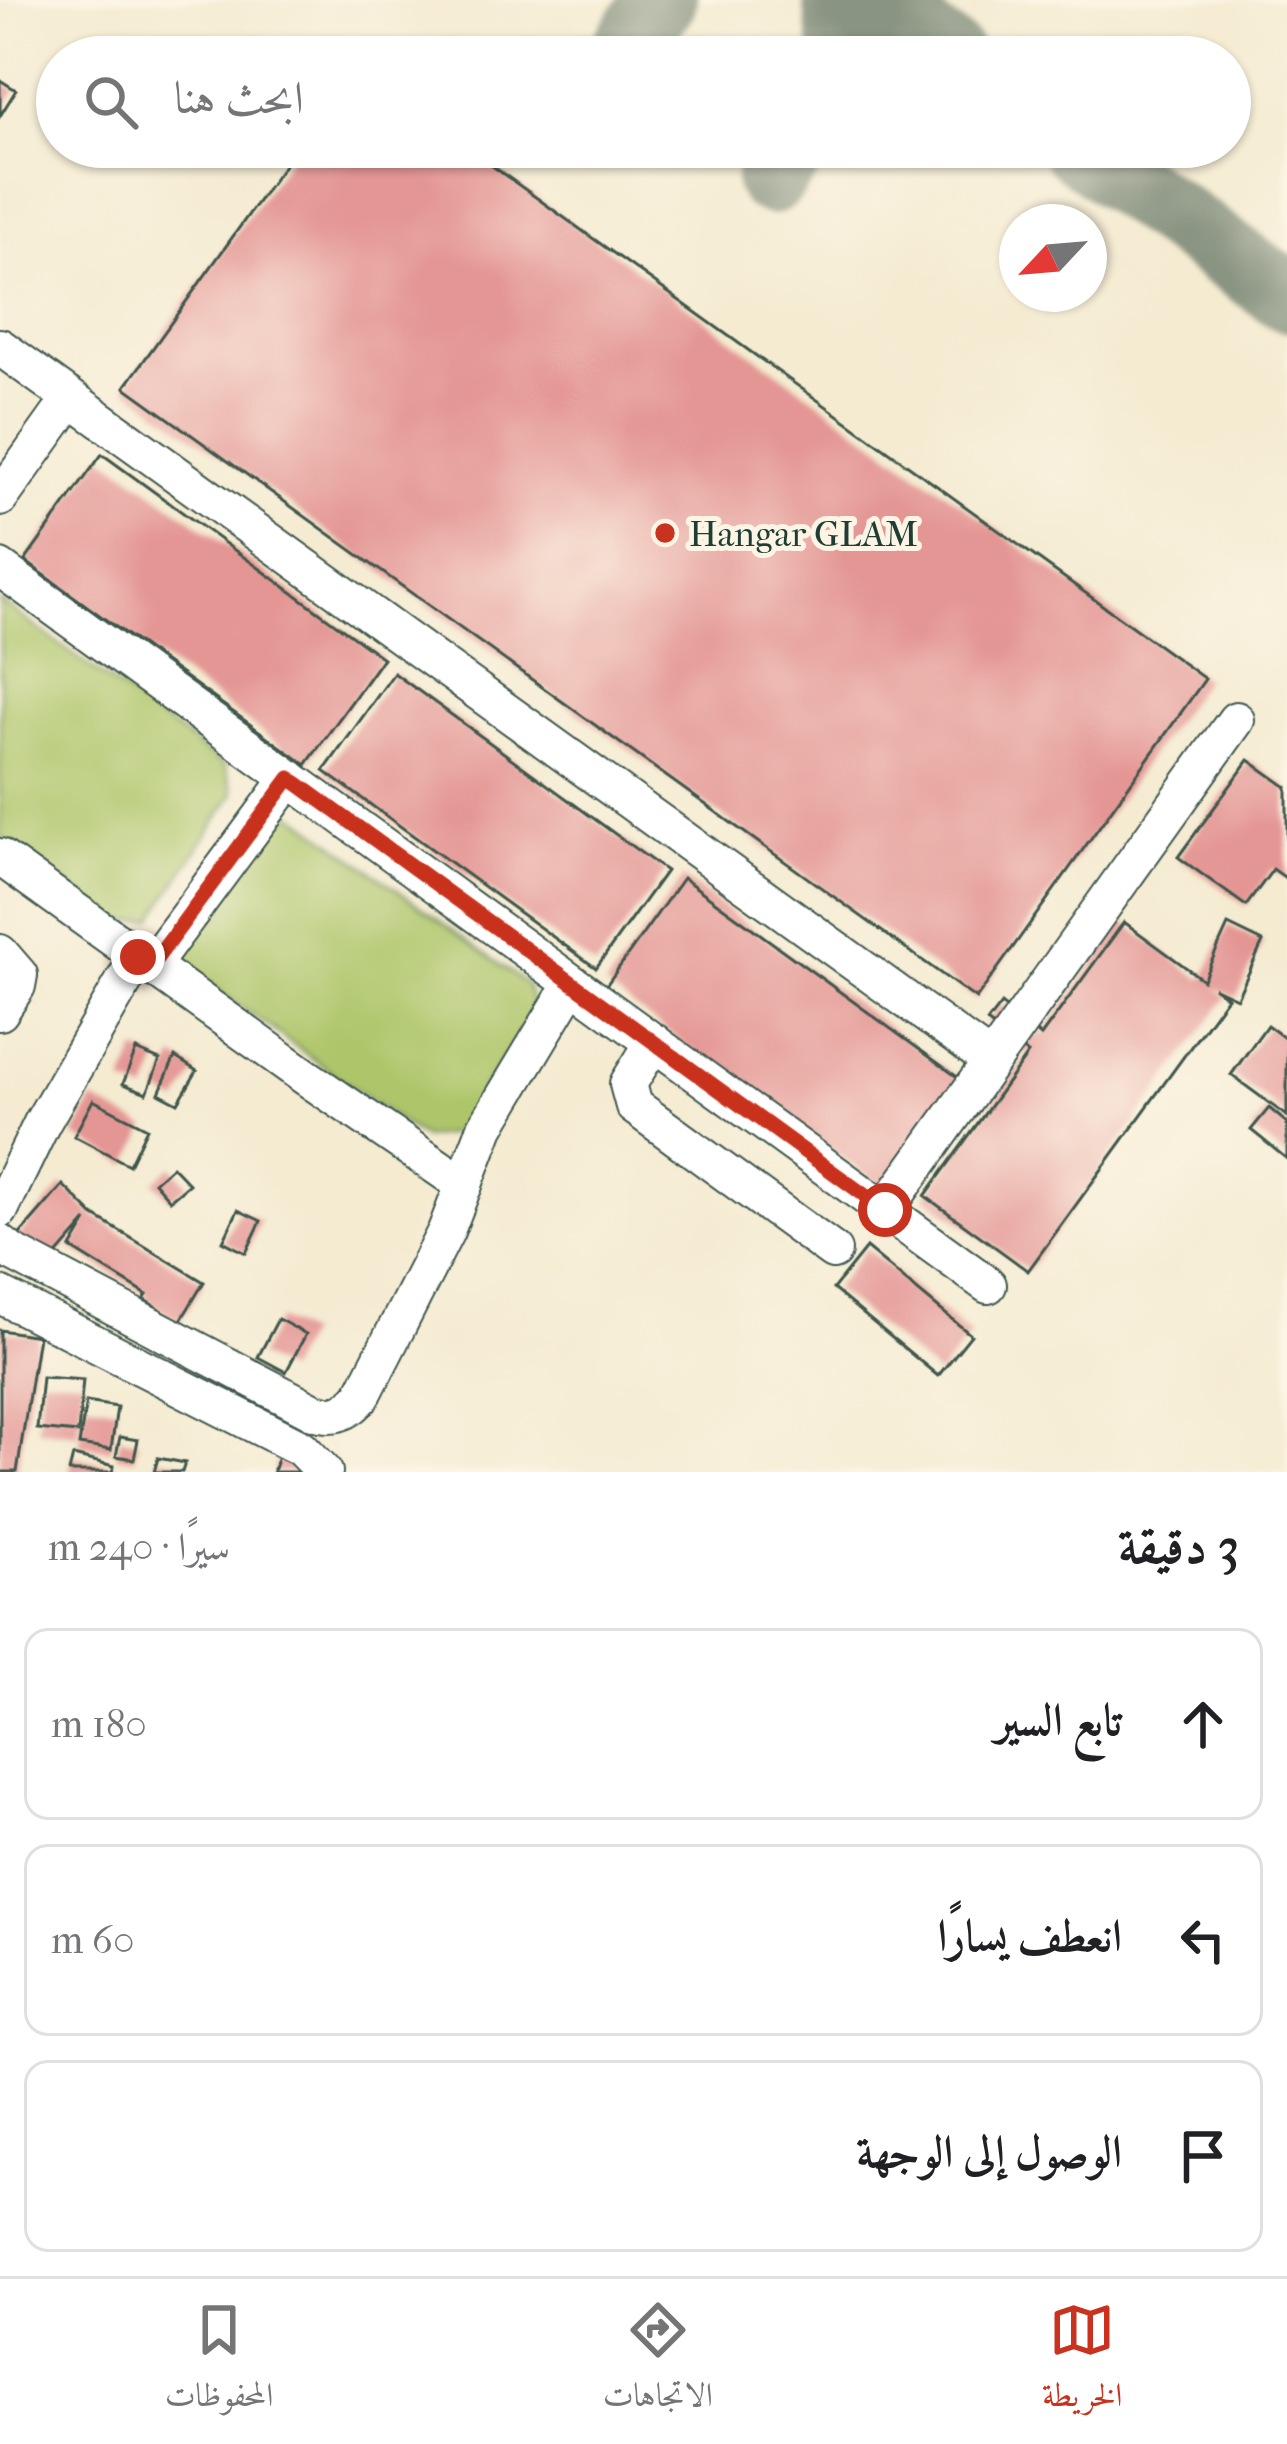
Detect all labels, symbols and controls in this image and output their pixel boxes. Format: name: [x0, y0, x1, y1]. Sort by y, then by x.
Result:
search box: [36, 36, 1251, 168]
icon: search: [78, 69, 144, 135]
text: ابحث هنا: [174, 72, 304, 125]
north arrow: [999, 204, 1107, 312]
place label: Hangar GLAM: [689, 513, 918, 555]
marker: Hangar GLAM: [652, 520, 678, 546]
route end: [111, 930, 165, 984]
route start: [858, 1183, 912, 1237]
text: 3 دقيقة: [1118, 1516, 1239, 1576]
text: سيرًا · 240 m: [48, 1524, 230, 1570]
icon: ahead: [1170, 1691, 1236, 1757]
text: تابع السير: [995, 1694, 1122, 1747]
text: 180 m: [51, 1701, 147, 1747]
icon: left: [1170, 1907, 1236, 1973]
text: انعطف يسارًا: [938, 1910, 1122, 1963]
text: 60 m: [51, 1917, 134, 1963]
icon: arrive: [1170, 2123, 1236, 2189]
text: الوصول إلى الوجهة: [856, 2126, 1122, 2179]
tab: المحفوظات: [165, 2297, 273, 2427]
tab: الاتجاهات: [603, 2297, 713, 2427]
tab: الخريطة: [1042, 2297, 1122, 2427]

